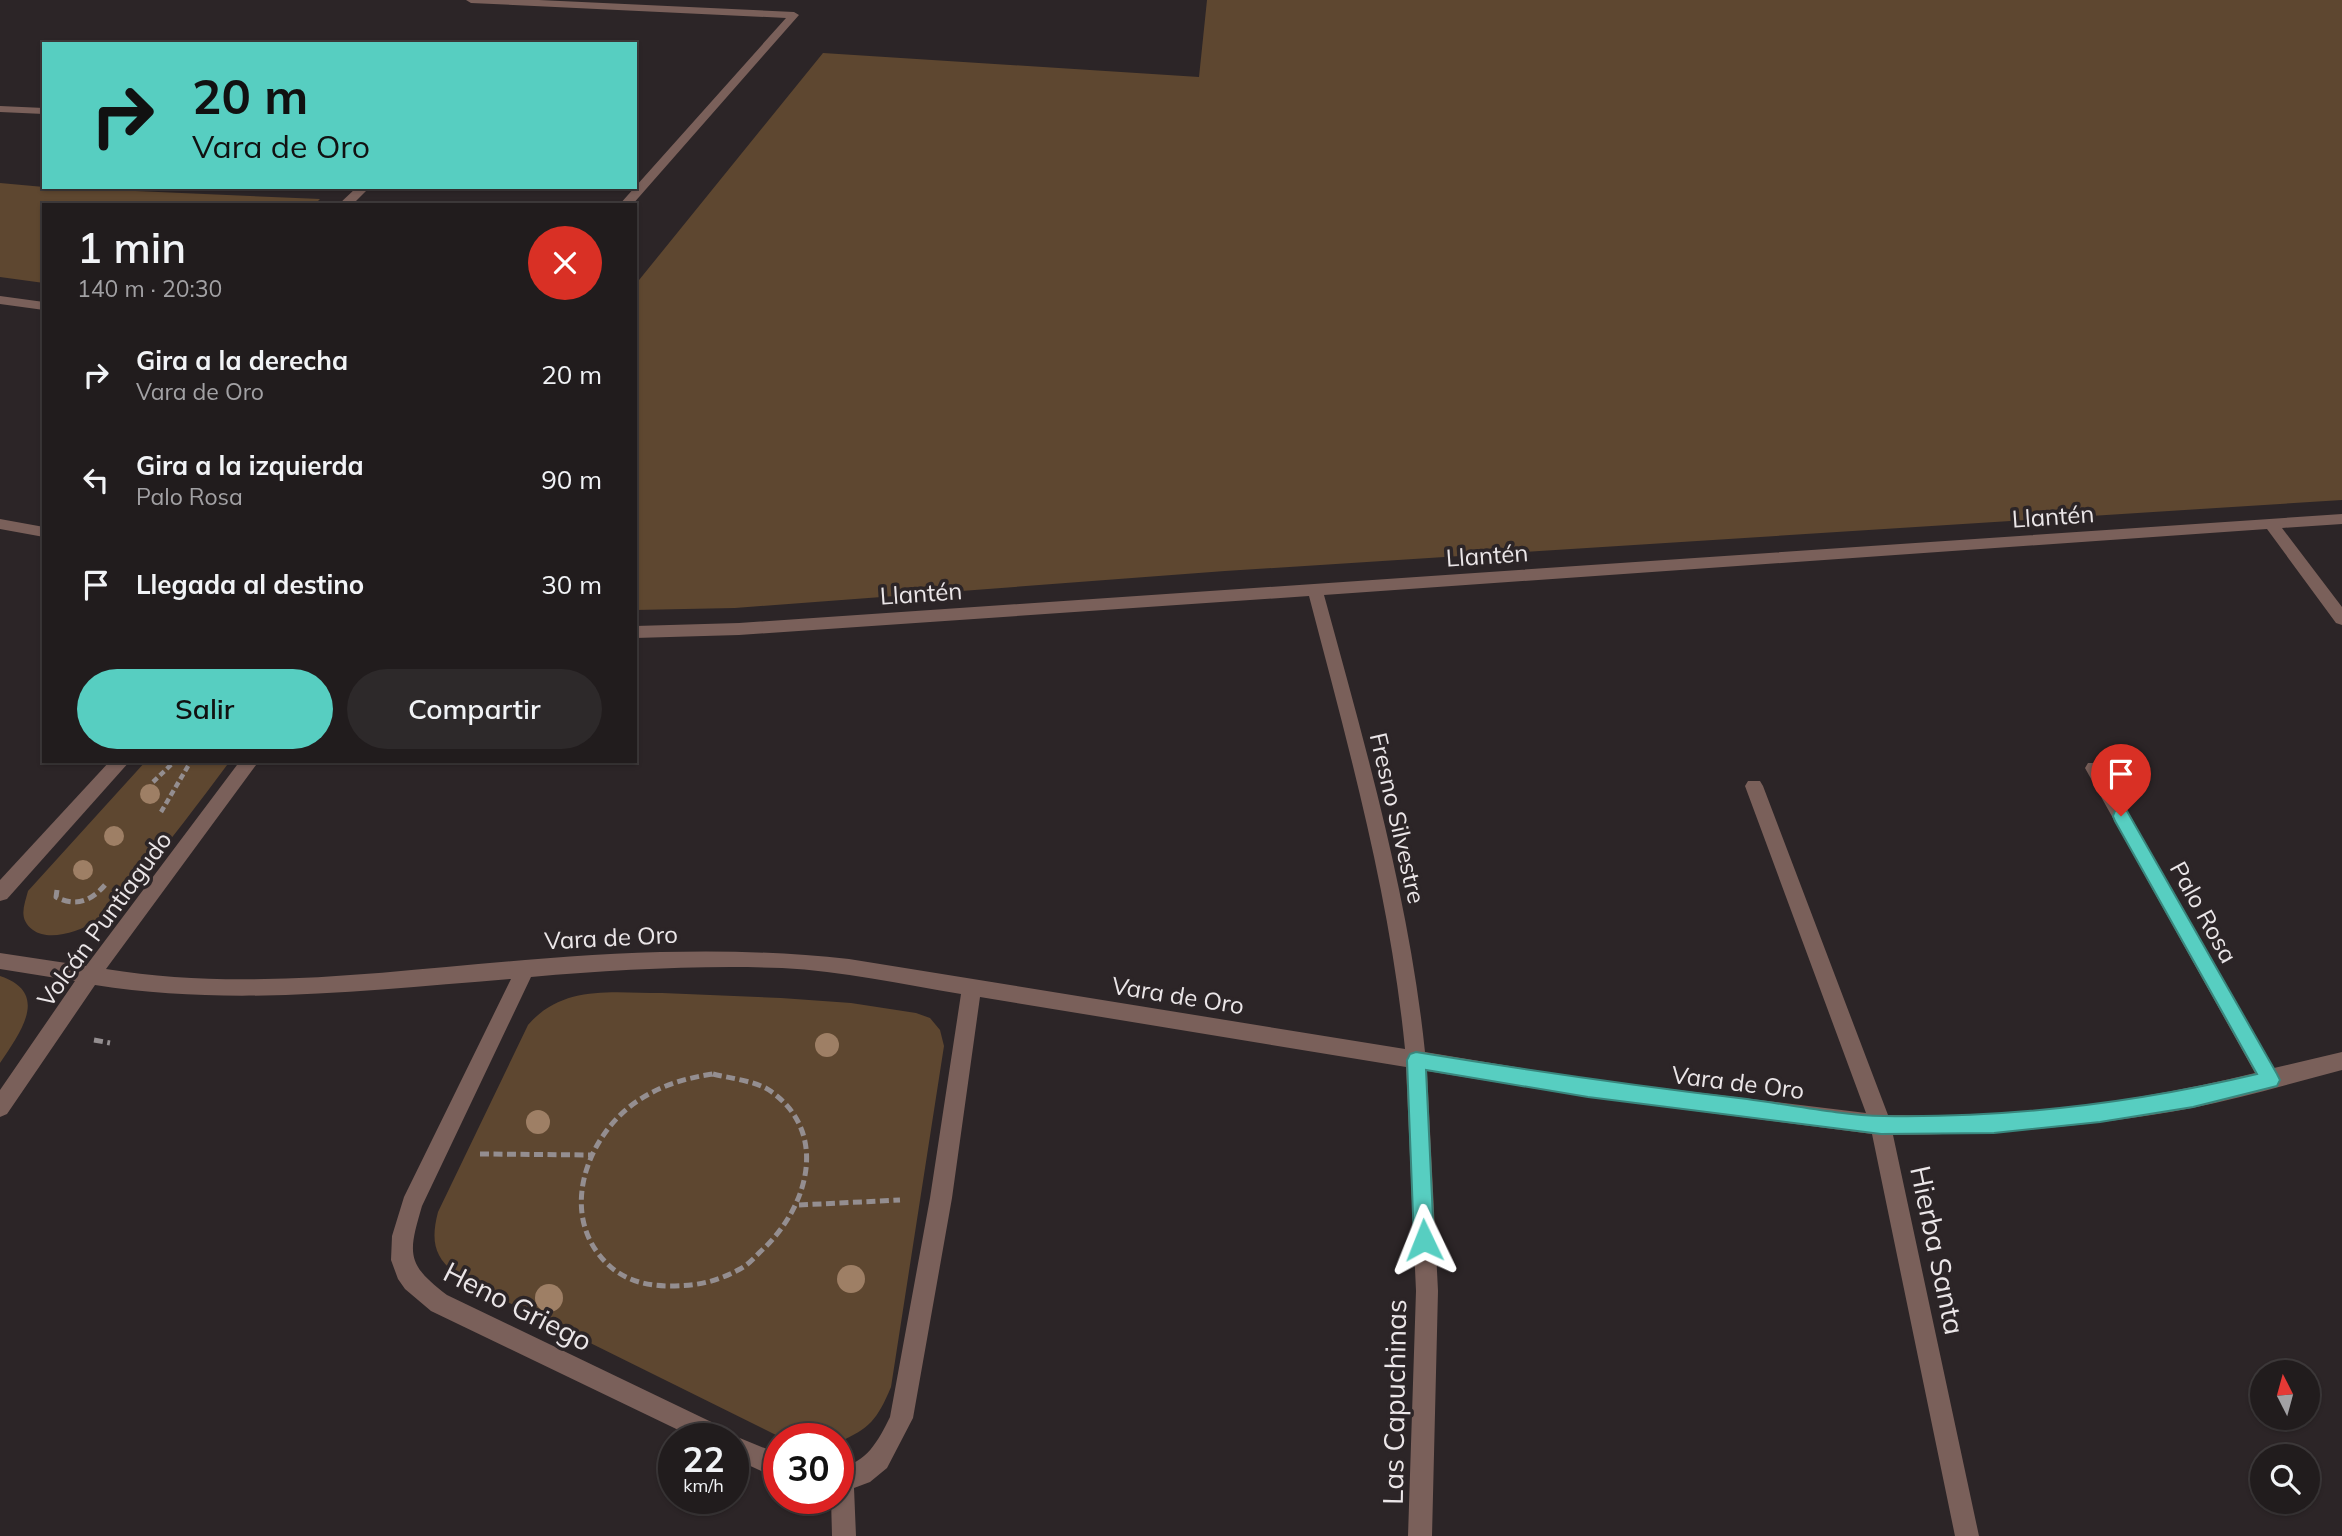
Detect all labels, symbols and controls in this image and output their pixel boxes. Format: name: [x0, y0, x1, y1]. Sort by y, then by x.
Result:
text: 20 m: [192, 65, 308, 126]
icon: right: [77, 70, 168, 161]
text: Vara de Oro: [192, 126, 370, 166]
text: 1 min: [77, 221, 186, 274]
button: close: [528, 226, 602, 300]
text: 140 m · 20:30: [77, 274, 222, 303]
text: Gira a la derecha: [136, 344, 348, 377]
icon: right: [77, 356, 115, 394]
text: 20 m: [541, 358, 602, 391]
text: Vara de Oro: [136, 377, 264, 406]
text: Gira a la izquierda: [136, 449, 364, 482]
icon: left: [77, 461, 115, 499]
text: 90 m: [541, 463, 602, 496]
text: Palo Rosa: [136, 482, 243, 511]
street label: Llantén: [2011, 498, 2095, 534]
street label: Llantén: [1445, 537, 1529, 573]
icon: arrive: [77, 566, 115, 604]
text: Llegada al destino: [136, 568, 364, 601]
text: 30 m: [541, 568, 602, 601]
street label: Llantén: [879, 575, 963, 611]
button: Salir: [77, 669, 333, 749]
button: Compartir: [347, 669, 602, 749]
street label: Fresno Silvestre: [1364, 730, 1432, 906]
pin: [2091, 744, 2151, 816]
icon: arrive: [2102, 755, 2140, 793]
street label: Volcán Puntiagudo: [30, 825, 178, 1013]
street label: Palo Rosa: [2164, 856, 2244, 968]
street label: Vara de Oro: [544, 919, 678, 955]
street label: Vara de Oro: [1110, 970, 1246, 1020]
street label: Vara de Oro: [1670, 1059, 1806, 1105]
street label: Hierba Santa: [1903, 1162, 1973, 1338]
position arrow: [1387, 1203, 1461, 1277]
street label: Heno Griego: [438, 1254, 598, 1358]
street label: Las Capuchinas: [1375, 1299, 1413, 1505]
north arrow: [2250, 1360, 2320, 1430]
map controls: [2250, 1360, 2320, 1514]
speed limit sign: 30: [763, 1423, 854, 1514]
text: 22: [682, 1437, 725, 1481]
button: search: [2250, 1444, 2320, 1514]
text: km/h: [683, 1474, 724, 1497]

